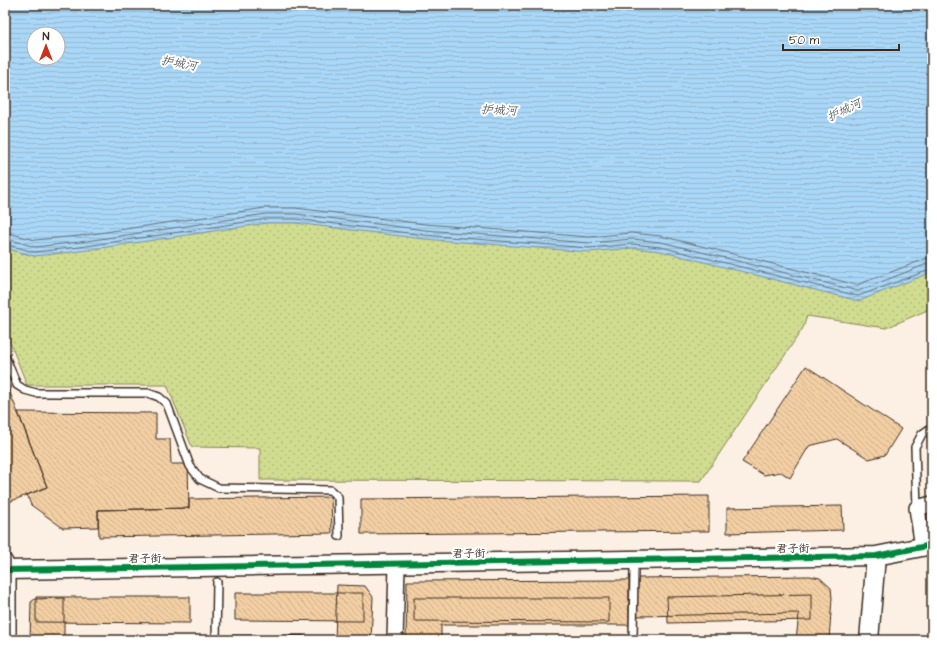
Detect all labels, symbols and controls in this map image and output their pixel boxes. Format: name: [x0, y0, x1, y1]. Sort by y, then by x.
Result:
north arrow: [26, 26, 66, 66]
scale bar: [783, 26, 899, 52]
text: N: [43, 29, 50, 44]
text: 50 m: [789, 32, 820, 49]
water label: 护城河: [160, 52, 200, 75]
water label: 护城河: [824, 94, 866, 126]
water label: 护城河: [481, 101, 519, 120]
street label: 君子街: [776, 541, 811, 556]
street label: 君子街: [452, 546, 487, 561]
street label: 君子街: [128, 551, 163, 566]

